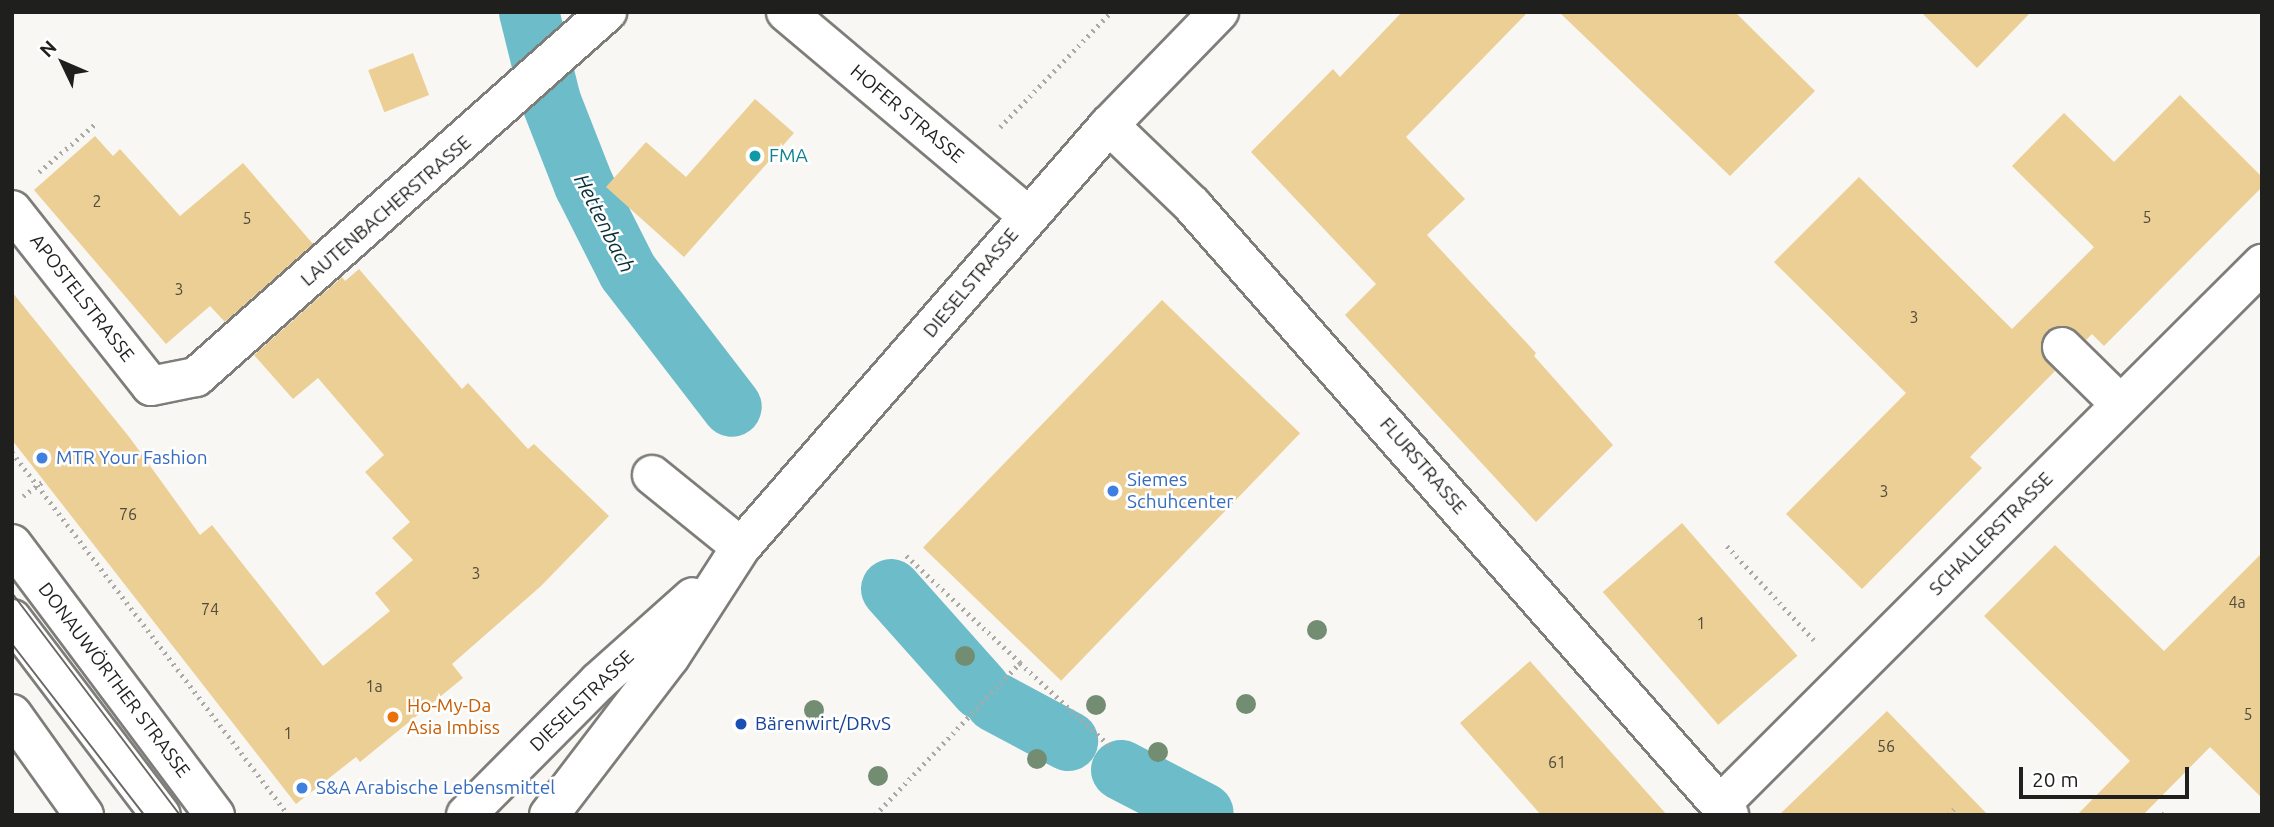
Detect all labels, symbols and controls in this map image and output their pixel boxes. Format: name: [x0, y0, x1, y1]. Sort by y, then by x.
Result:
north arrow: [28, 28, 98, 98]
text: N: [35, 36, 61, 61]
street label: HOFER STRASSE: [846, 60, 968, 168]
street label: LAUTENBACHERSTRASSE: [296, 131, 476, 291]
place label: FMA: [769, 145, 808, 167]
marker: FMA: [747, 148, 763, 164]
water label: Hettenbach: [569, 169, 641, 277]
house number: 2: [92, 191, 102, 211]
house number: 5: [2142, 207, 2152, 227]
house number: 5: [242, 208, 252, 228]
street label: DIESELSTRASSE: [919, 224, 1023, 342]
street label: APOSTELSTRASSE: [25, 230, 139, 366]
house number: 3: [174, 279, 184, 299]
house number: 3: [1909, 307, 1919, 327]
street label: FLURSTRASSE: [1375, 413, 1471, 519]
place label: MTR Your Fashion: [56, 447, 208, 469]
marker: MTR Your Fashion: [34, 450, 50, 466]
street label: SCHALLERSTRASSE: [1925, 468, 2057, 600]
place label: Siemes Schuhcenter: [1127, 469, 1234, 513]
house number: 3: [1879, 481, 1889, 501]
marker: Siemes Schuhcenter: [1105, 483, 1121, 499]
house number: 76: [119, 504, 137, 524]
house number: 3: [471, 563, 481, 583]
street label: DONAUWÖRTHER STRASSE: [33, 578, 195, 782]
house number: 4a: [2228, 592, 2246, 612]
house number: 74: [201, 599, 219, 619]
house number: 1: [1696, 613, 1706, 633]
street label: DIESELSTRASSE: [525, 646, 639, 756]
house number: 1a: [365, 676, 383, 696]
place label: Ho-My-Da Asia Imbiss: [407, 695, 500, 739]
house number: 5: [2243, 704, 2253, 724]
marker: Ho-My-Da Asia Imbiss: [385, 709, 401, 725]
place label: Bärenwirt/DRvS: [755, 713, 891, 735]
marker: Bärenwirt/DRvS: [733, 716, 749, 732]
house number: 1: [283, 723, 293, 743]
house number: 56: [1877, 736, 1895, 756]
house number: 61: [1548, 752, 1566, 772]
scale bar: [2022, 754, 2192, 798]
text: 20 m: [2032, 767, 2079, 791]
place label: S&A Arabische Lebensmittel: [316, 777, 555, 799]
marker: S&A Arabische Lebensmittel: [294, 780, 310, 796]

